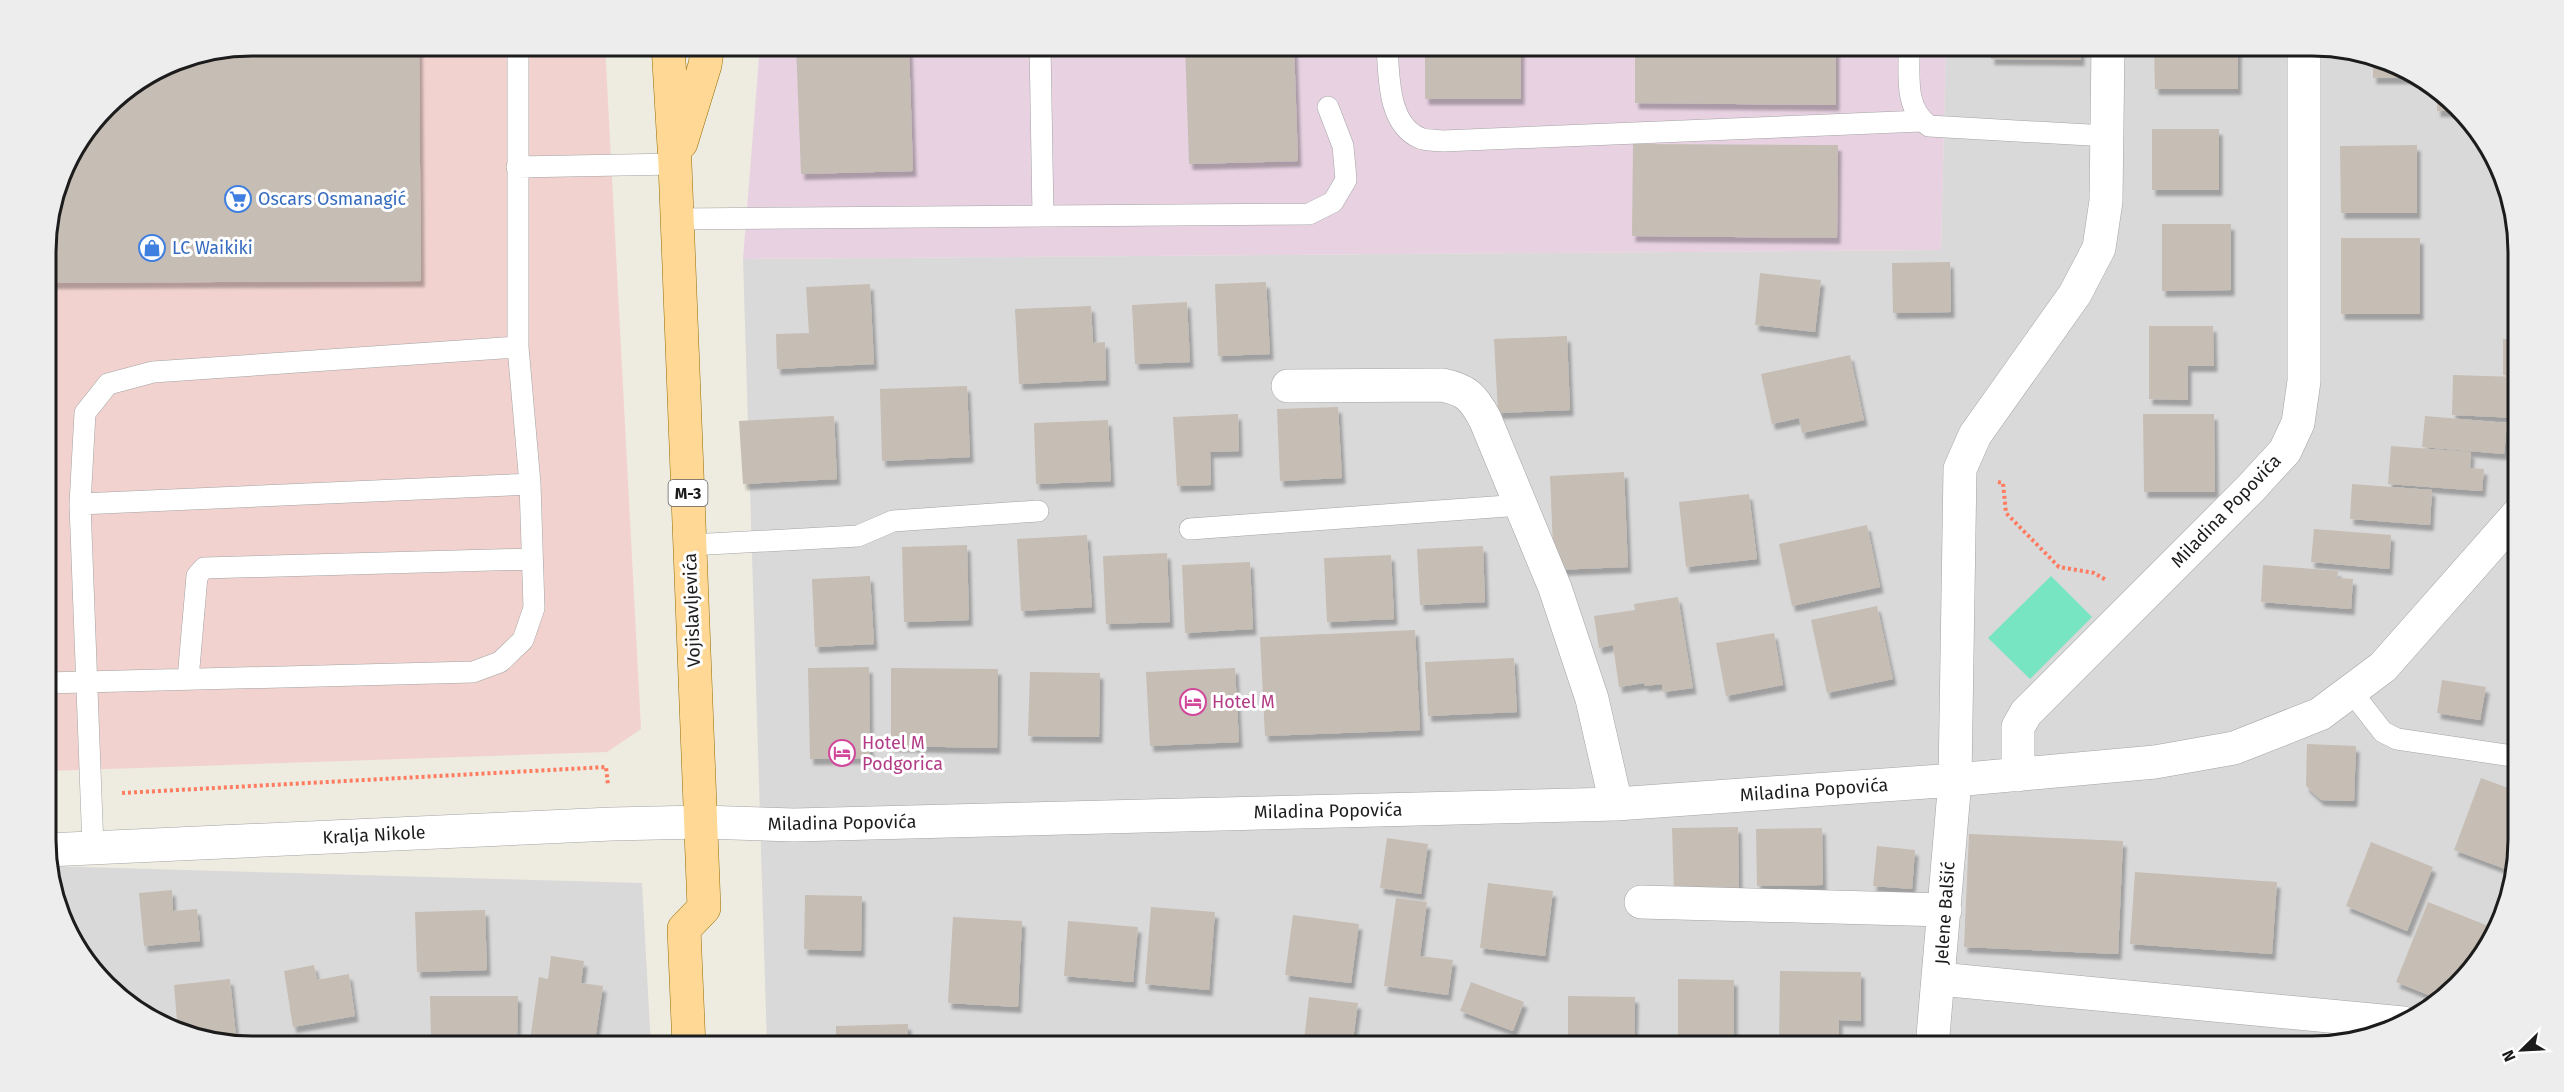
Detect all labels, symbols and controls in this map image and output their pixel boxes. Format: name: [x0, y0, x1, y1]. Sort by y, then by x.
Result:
supermarket icon: Oscars Osmanagić: [223, 184, 253, 214]
place label: Oscars Osmanagić: [258, 188, 407, 210]
shop icon: LC Waikiki: [137, 233, 167, 263]
place label: LC Waikiki: [172, 237, 253, 259]
street label: Miladina Popovića: [2166, 450, 2286, 572]
road number: M-3: [668, 480, 708, 506]
street label: Vojislavljevića: [679, 552, 705, 668]
hotel icon: Hotel M: [1178, 687, 1208, 717]
place label: Hotel M: [1212, 691, 1275, 713]
place label: Hotel M Podgorica: [862, 732, 943, 775]
hotel icon: Hotel M Podgorica: [827, 738, 857, 768]
street label: Miladina Popovića: [1739, 774, 1889, 806]
street label: Miladina Popovića: [1253, 799, 1403, 823]
street label: Miladina Popovića: [767, 811, 917, 835]
street label: Kralja Nikole: [322, 821, 426, 849]
street label: Jelene Balšić: [1930, 860, 1960, 965]
north arrow: [2492, 1020, 2552, 1080]
text: N: [2498, 1047, 2520, 1065]

